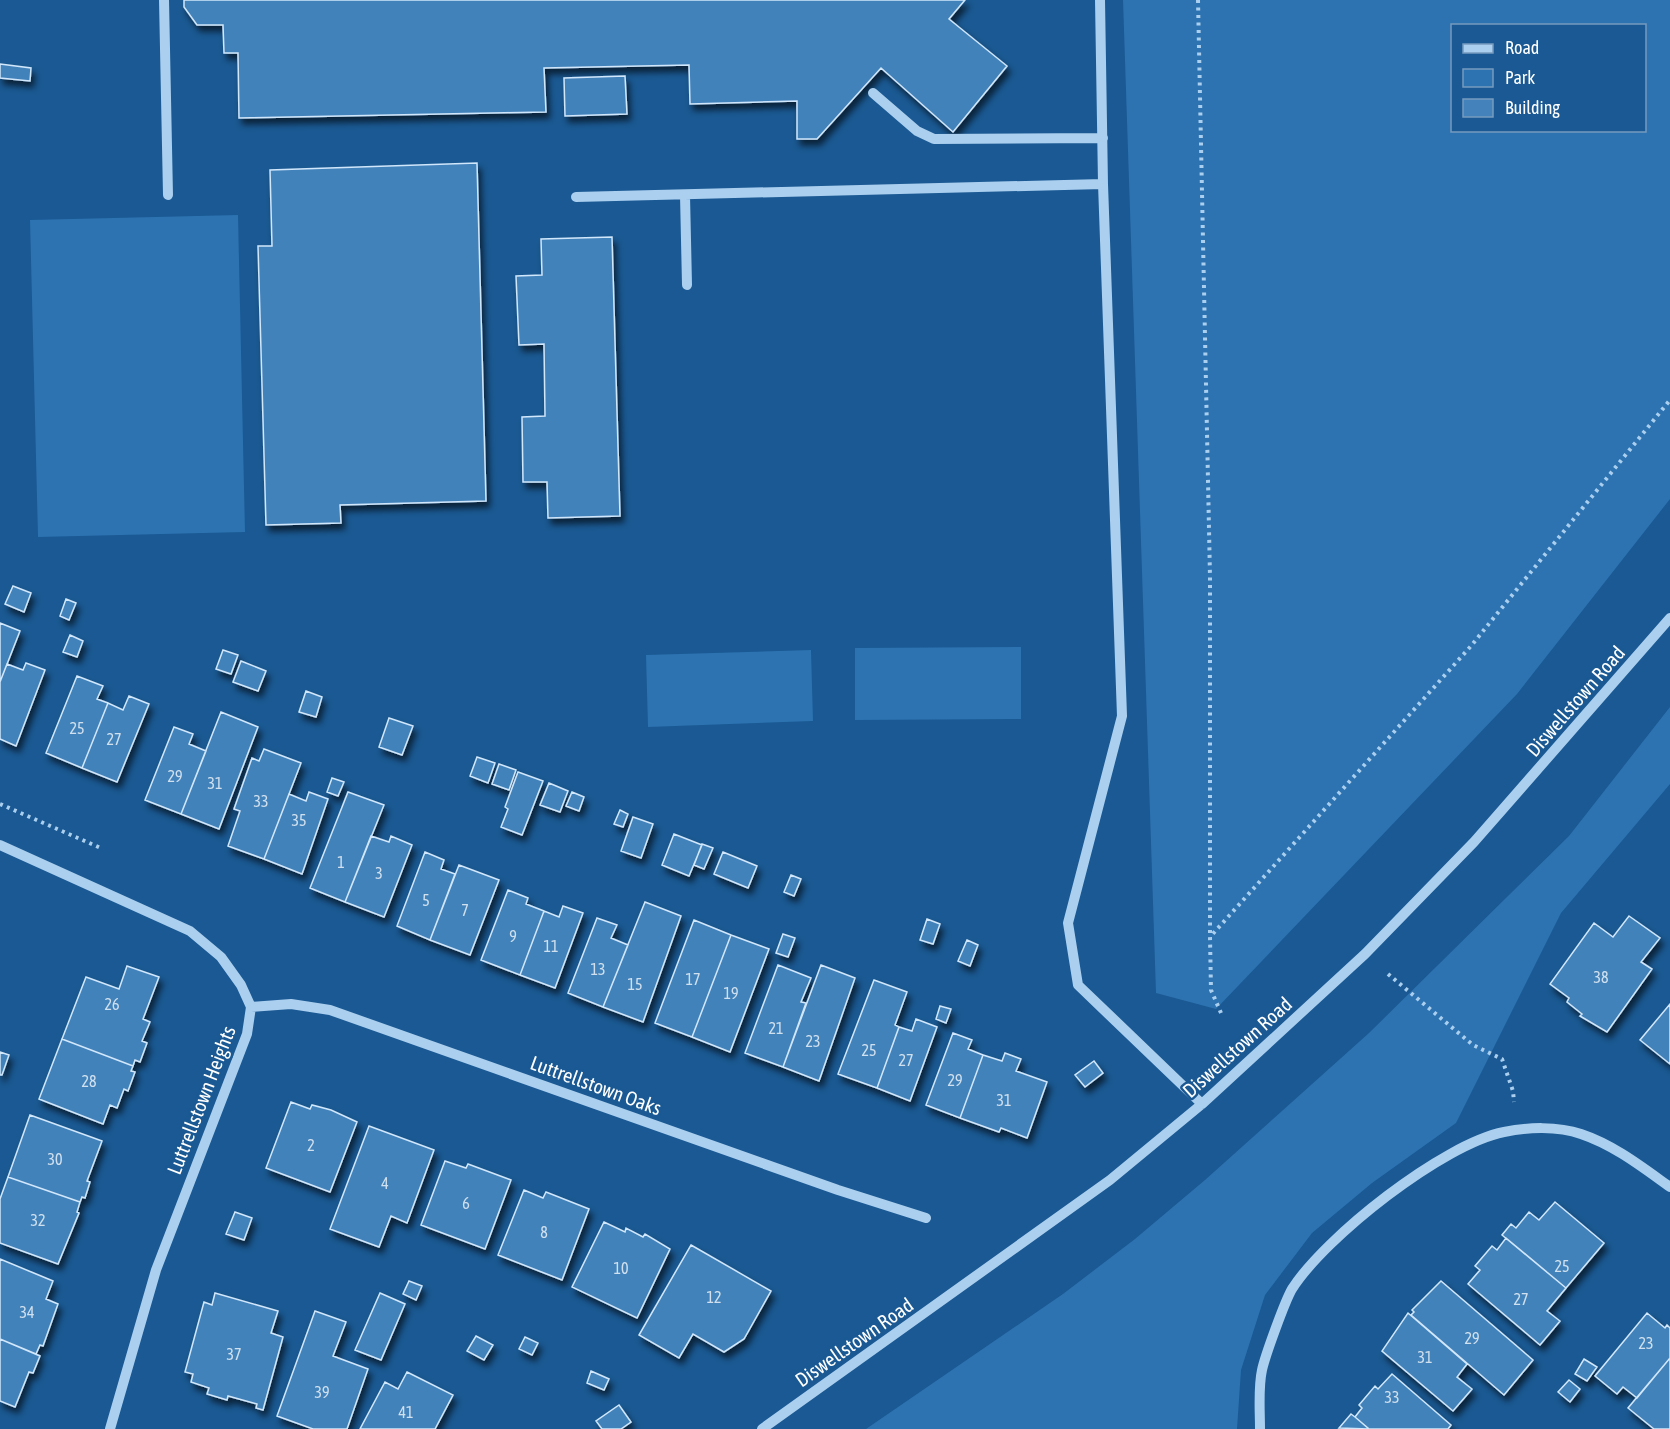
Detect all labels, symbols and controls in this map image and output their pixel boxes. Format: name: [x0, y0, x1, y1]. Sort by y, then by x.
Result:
legend: [1451, 24, 1646, 132]
text: Road: [1505, 37, 1539, 58]
text: Park: [1505, 67, 1535, 88]
text: Building: [1505, 97, 1560, 118]
street label: Diswellstown Road: [1521, 641, 1629, 761]
house number: 25: [69, 719, 85, 737]
house number: 27: [106, 730, 122, 748]
house number: 29: [167, 767, 183, 785]
house number: 31: [207, 774, 223, 792]
house number: 33: [253, 792, 269, 810]
house number: 35: [291, 811, 307, 829]
house number: 1: [337, 853, 345, 871]
house number: 3: [375, 864, 383, 882]
house number: 5: [422, 891, 430, 909]
house number: 7: [461, 901, 469, 919]
house number: 9: [509, 927, 517, 945]
house number: 11: [543, 937, 559, 955]
house number: 13: [590, 960, 606, 978]
house number: 38: [1593, 968, 1609, 986]
house number: 17: [685, 970, 701, 988]
house number: 15: [627, 975, 643, 993]
house number: 19: [723, 984, 739, 1002]
street label: Diswellstown Road: [1178, 992, 1296, 1102]
house number: 26: [104, 995, 120, 1013]
house number: 21: [768, 1019, 784, 1037]
street label: Luttrellstown Heights: [162, 1023, 240, 1177]
house number: 23: [805, 1032, 821, 1050]
house number: 25: [861, 1041, 877, 1059]
street label: Luttrellstown Oaks: [527, 1051, 665, 1119]
house number: 27: [898, 1051, 914, 1069]
house number: 29: [947, 1071, 963, 1089]
house number: 28: [81, 1072, 97, 1090]
house number: 31: [996, 1091, 1012, 1109]
house number: 2: [307, 1136, 315, 1154]
house number: 30: [47, 1150, 63, 1168]
house number: 4: [381, 1174, 389, 1192]
house number: 6: [462, 1194, 470, 1212]
house number: 32: [30, 1211, 46, 1229]
house number: 8: [540, 1223, 548, 1241]
house number: 25: [1554, 1257, 1570, 1275]
house number: 10: [613, 1259, 629, 1277]
house number: 12: [706, 1288, 722, 1306]
house number: 27: [1513, 1290, 1529, 1308]
street label: Diswellstown Road: [791, 1293, 917, 1391]
house number: 34: [19, 1303, 35, 1321]
house number: 29: [1464, 1329, 1480, 1347]
house number: 23: [1638, 1334, 1654, 1352]
house number: 37: [226, 1345, 242, 1363]
house number: 31: [1417, 1348, 1433, 1366]
house number: 39: [314, 1383, 330, 1401]
house number: 33: [1384, 1388, 1400, 1406]
house number: 41: [398, 1403, 414, 1421]

